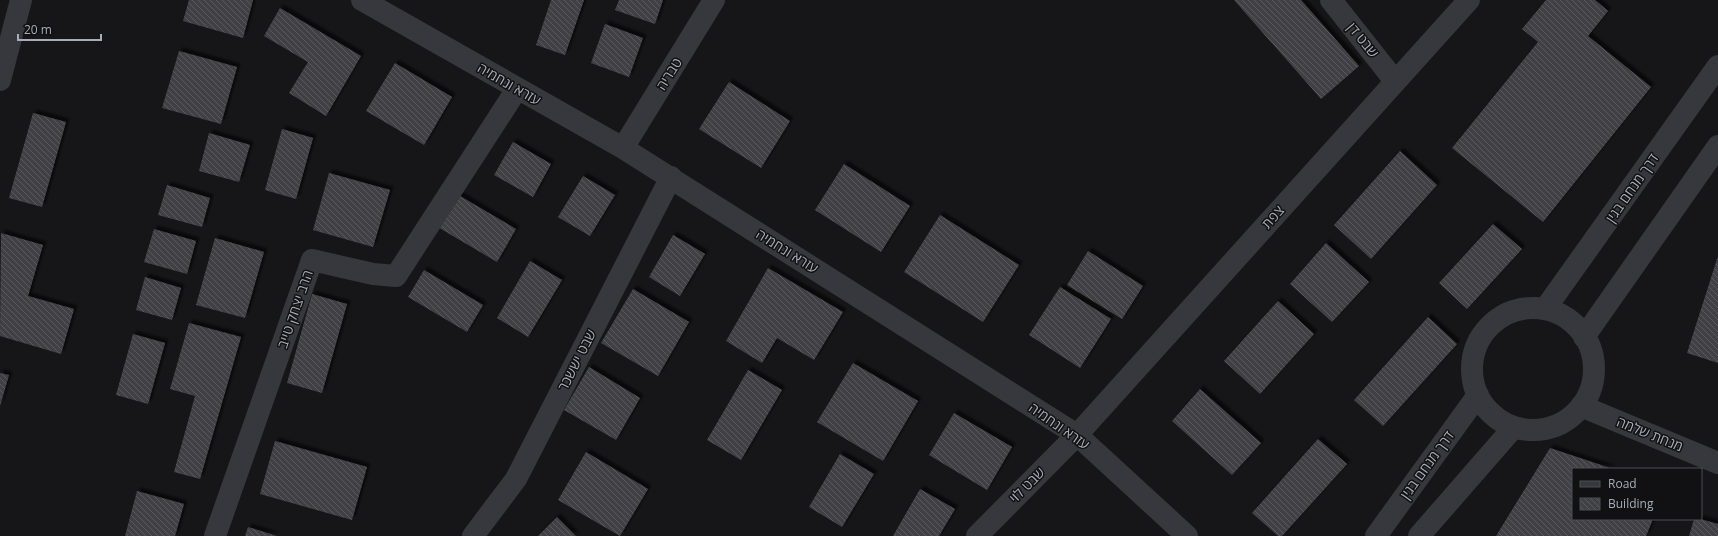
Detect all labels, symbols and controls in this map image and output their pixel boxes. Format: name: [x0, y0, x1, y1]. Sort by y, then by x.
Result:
scale bar: [18, 16, 101, 42]
street label: שבט דן: [1343, 18, 1383, 61]
text: 20 m: [24, 21, 52, 38]
street label: טבריה: [651, 54, 686, 94]
street label: עזרא ונחמיה: [474, 58, 544, 109]
street label: דרך מנחם בגין: [1601, 149, 1662, 226]
street label: צפת: [1257, 201, 1288, 232]
street label: עזרא ונחמיה: [753, 224, 822, 277]
street label: הרב יצחק טייב: [272, 267, 317, 350]
street label: שבט יששכר: [553, 326, 600, 394]
street label: עזרא ונחמיה: [1025, 398, 1093, 453]
street label: מנחת שלמה: [1614, 412, 1686, 455]
street label: דרך מנחם בגין: [1395, 427, 1458, 503]
street label: שבט לוי: [1005, 463, 1049, 507]
legend: [1572, 468, 1702, 520]
text: Road: [1608, 475, 1637, 492]
text: Building: [1608, 495, 1654, 512]

